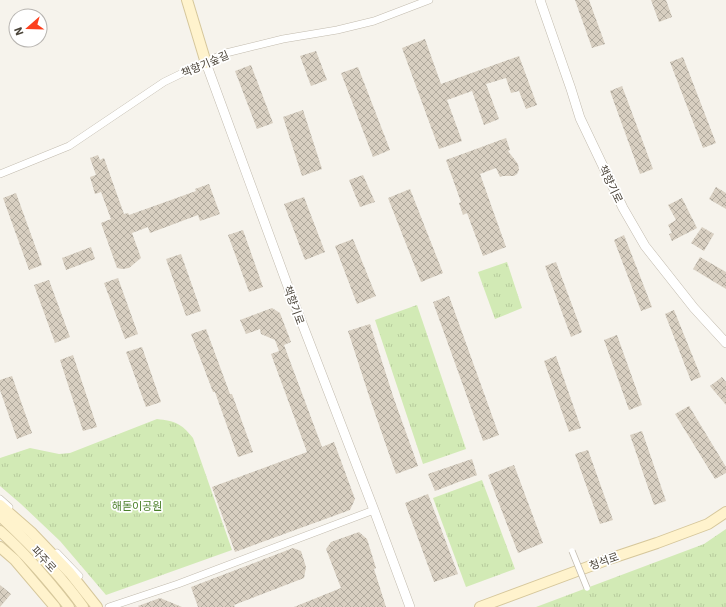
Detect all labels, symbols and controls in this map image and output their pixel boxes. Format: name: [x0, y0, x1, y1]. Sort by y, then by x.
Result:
north arrow: [8, 8, 48, 48]
text: N: [11, 25, 27, 38]
street label: 책향기숲길: [179, 48, 231, 80]
street label: 책향기로: [596, 163, 626, 205]
street label: 책향기로: [280, 284, 308, 326]
park label: 해돋이공원: [112, 499, 162, 513]
street label: 파주로: [29, 543, 59, 575]
street label: 청석로: [587, 549, 621, 573]

